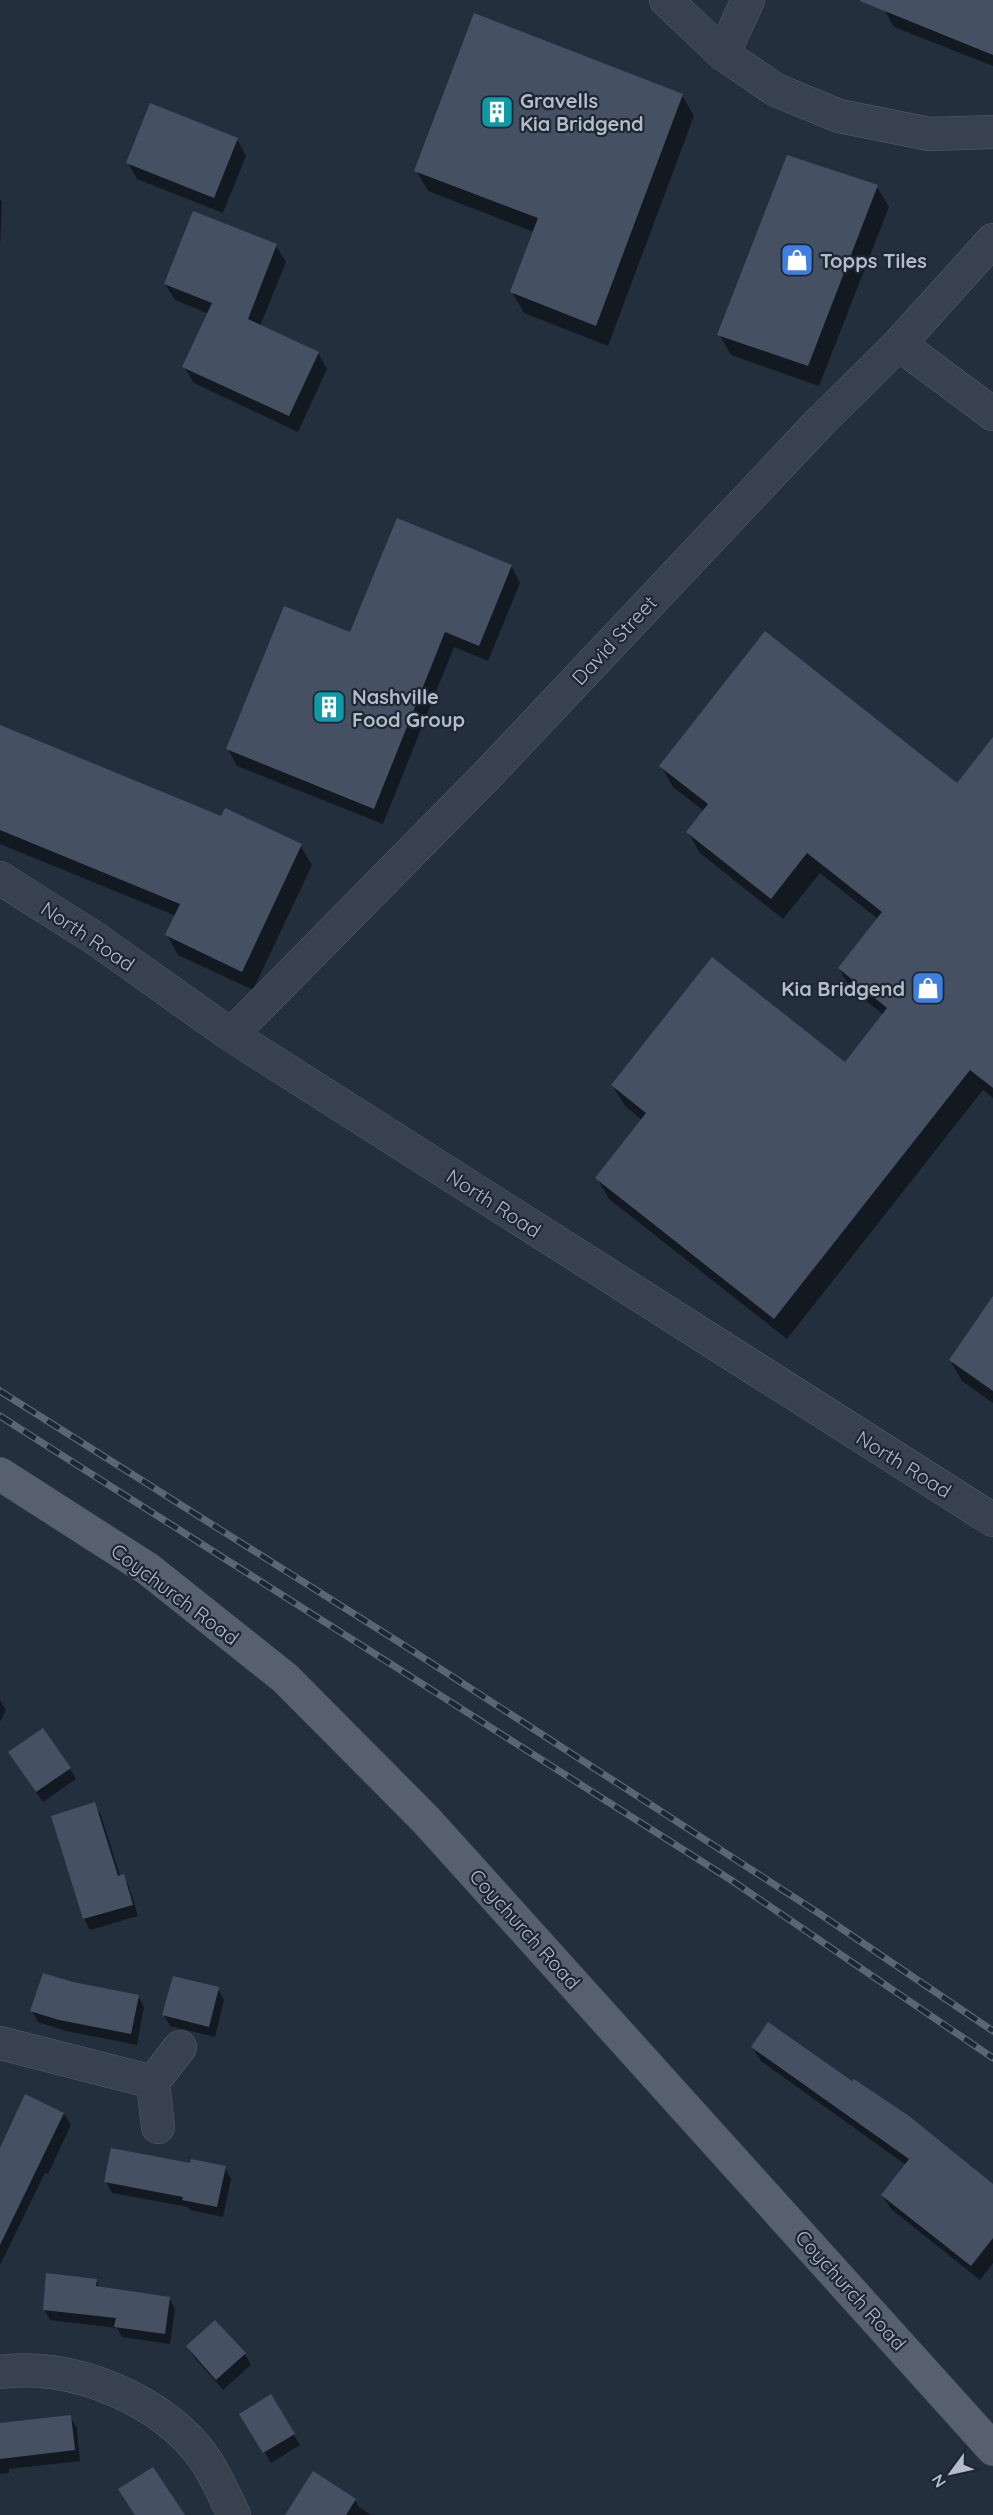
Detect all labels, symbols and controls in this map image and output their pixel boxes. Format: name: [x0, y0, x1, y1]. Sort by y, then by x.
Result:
place label: Gravells Kia Bridgend: [520, 88, 644, 136]
building icon: Gravells Kia Bridgend: [479, 94, 515, 130]
shop icon: Topps Tiles: [779, 242, 815, 278]
place label: Topps Tiles: [820, 248, 927, 273]
street label: David Street: [566, 590, 662, 690]
place label: Nashville Food Group: [352, 684, 465, 732]
building icon: Nashville Food Group: [311, 689, 347, 725]
street label: North Road: [36, 896, 140, 976]
shop icon: Kia Bridgend: [910, 970, 946, 1006]
place label: Kia Bridgend: [781, 976, 905, 1001]
street label: North Road: [442, 1163, 546, 1243]
street label: North Road: [852, 1425, 956, 1503]
street label: Coychurch Road: [106, 1538, 244, 1650]
street label: Coychurch Road: [464, 1864, 586, 1994]
street label: Coychurch Road: [790, 2225, 912, 2355]
north arrow: [921, 2443, 981, 2503]
text: N: [927, 2471, 950, 2492]

